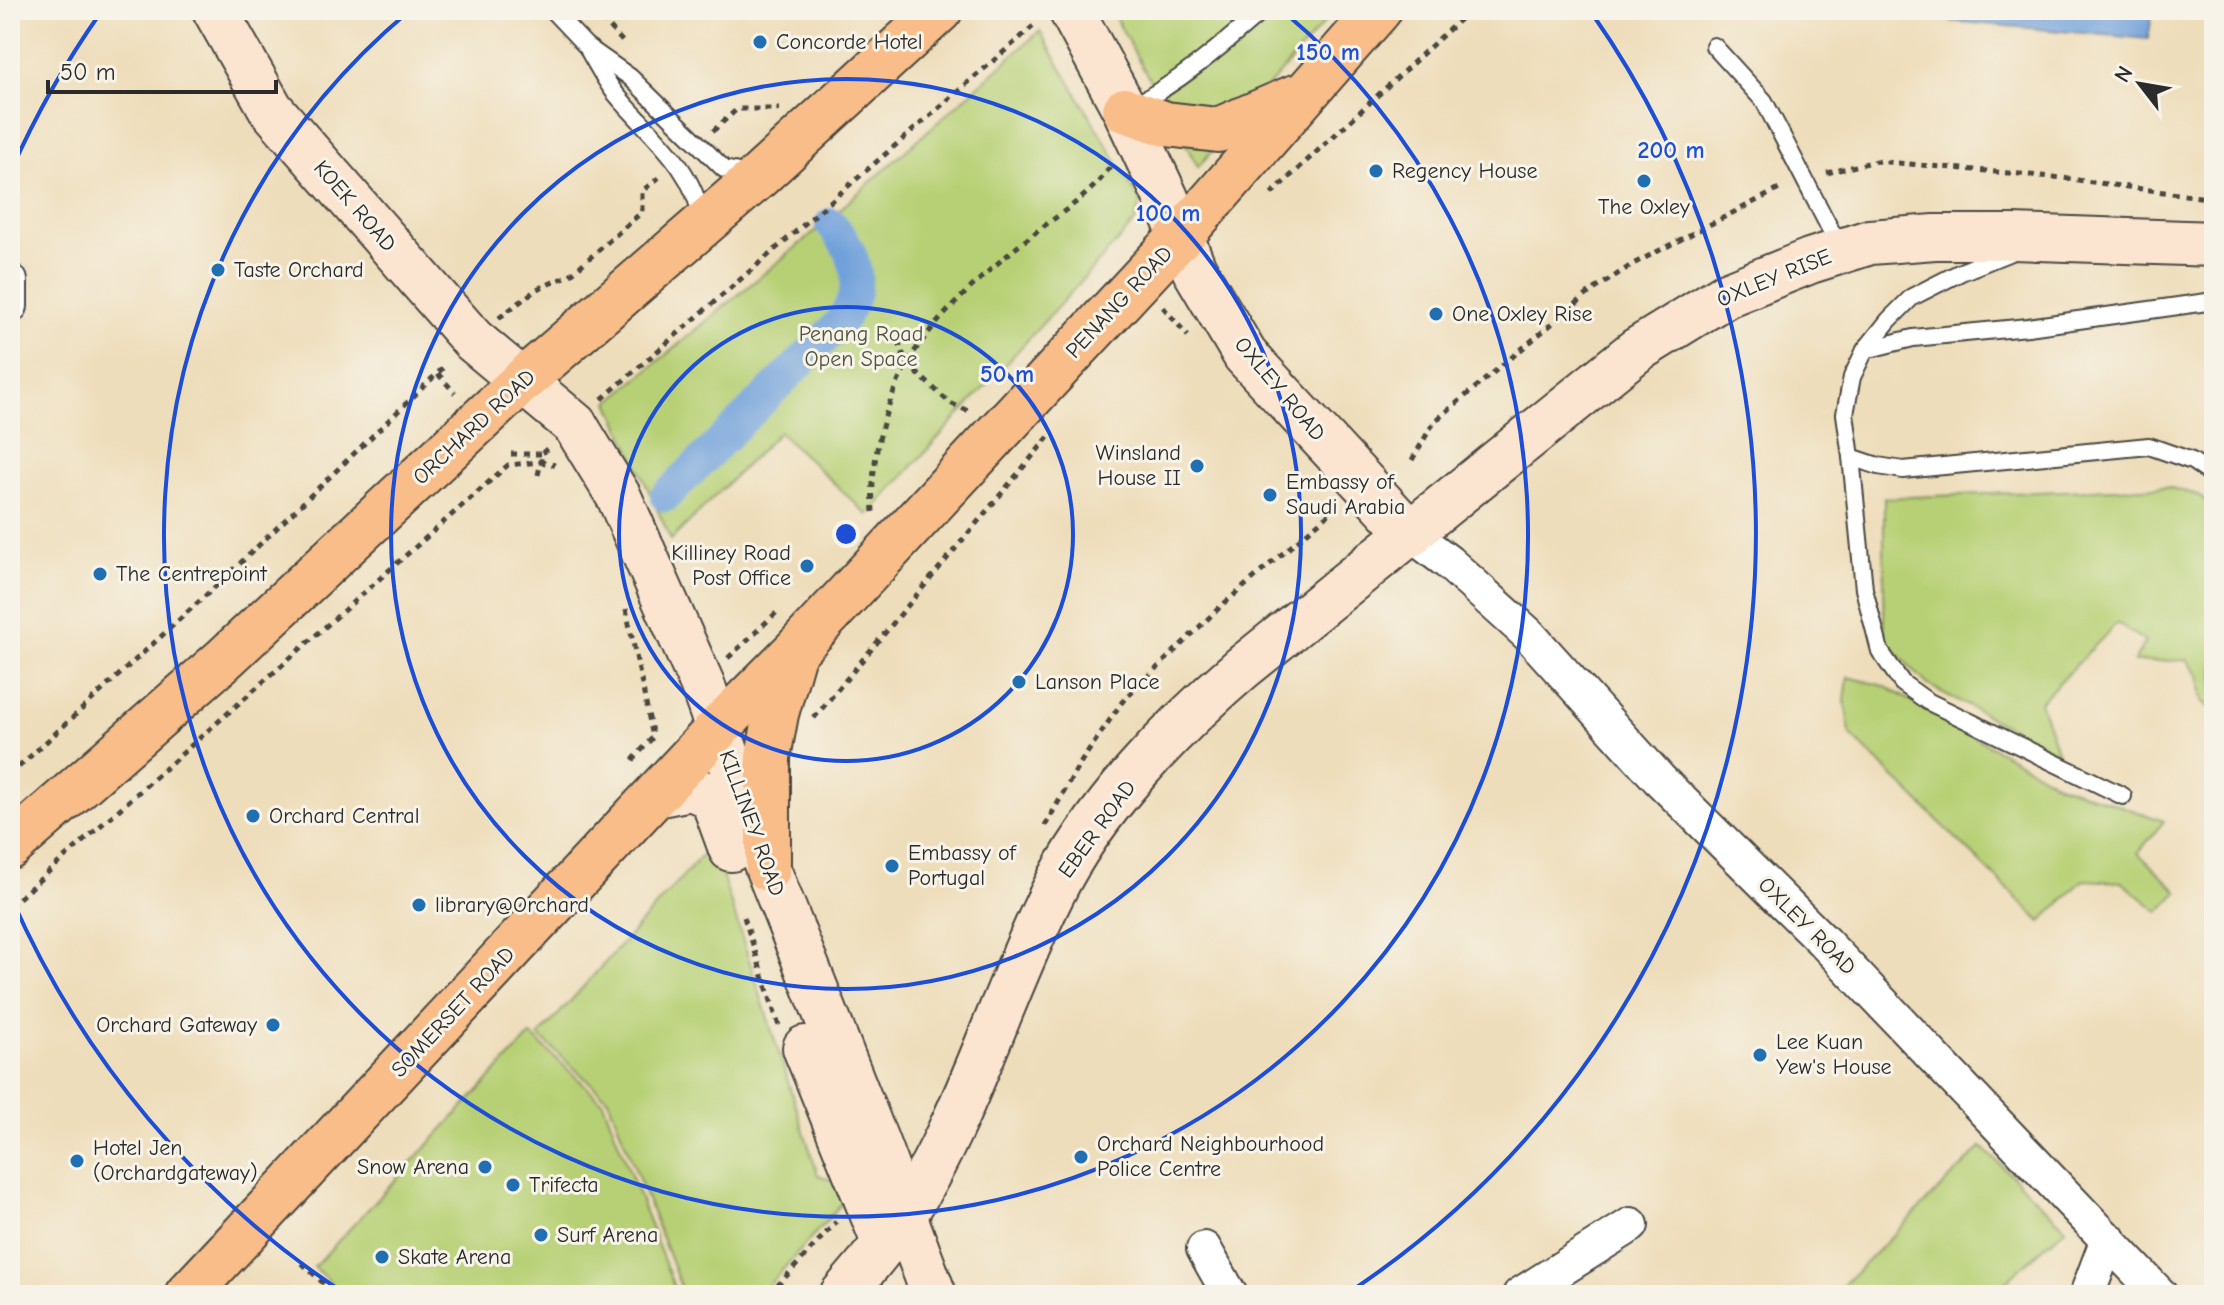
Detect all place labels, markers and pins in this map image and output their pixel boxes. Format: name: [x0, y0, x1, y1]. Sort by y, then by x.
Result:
place label: Concorde Hotel: [776, 29, 923, 55]
marker: Concorde Hotel: [751, 33, 769, 51]
place label: Regency House: [1392, 158, 1537, 184]
marker: Regency House: [1367, 162, 1385, 180]
marker: The Oxley: [1635, 172, 1653, 190]
place label: The Oxley: [1598, 194, 1690, 220]
place label: Taste Orchard: [234, 257, 364, 283]
marker: Taste Orchard: [209, 261, 227, 279]
place label: One Oxley Rise: [1452, 301, 1592, 327]
marker: One Oxley Rise: [1427, 305, 1445, 323]
place label: Winsland House II: [1096, 440, 1181, 491]
marker: Winsland House II: [1188, 457, 1206, 475]
place label: Embassy of Saudi Arabia: [1286, 469, 1405, 520]
marker: Embassy of Saudi Arabia: [1261, 486, 1279, 504]
centre of rings: [832, 520, 860, 548]
place label: Killiney Road Post Office: [671, 540, 791, 591]
marker: Killiney Road Post Office: [798, 557, 816, 575]
place label: The Centrepoint: [116, 561, 267, 587]
marker: The Centrepoint: [91, 565, 109, 583]
place label: Lanson Place: [1035, 669, 1160, 695]
marker: Lanson Place: [1010, 673, 1028, 691]
place label: Orchard Central: [269, 803, 420, 829]
marker: Orchard Central: [244, 807, 262, 825]
place label: Embassy of Portugal: [908, 840, 1018, 891]
marker: Embassy of Portugal: [883, 857, 901, 875]
place label: library@Orchard: [435, 892, 589, 918]
marker: library@Orchard: [410, 896, 428, 914]
place label: Orchard Gateway: [96, 1012, 257, 1038]
marker: Orchard Gateway: [264, 1016, 282, 1034]
place label: Lee Kuan Yew's House: [1776, 1029, 1892, 1080]
marker: Lee Kuan Yew's House: [1751, 1046, 1769, 1064]
place label: Orchard Neighbourhood Police Centre: [1097, 1131, 1324, 1182]
place label: Hotel Jen (Orchardgateway): [93, 1135, 258, 1186]
marker: Orchard Neighbourhood Police Centre: [1072, 1148, 1090, 1166]
marker: Hotel Jen (Orchardgateway): [68, 1152, 86, 1170]
place label: Snow Arena: [357, 1154, 469, 1180]
marker: Snow Arena: [476, 1158, 494, 1176]
place label: Trifecta: [529, 1172, 599, 1198]
marker: Trifecta: [504, 1176, 522, 1194]
place label: Surf Arena: [557, 1222, 658, 1248]
marker: Surf Arena: [532, 1226, 550, 1244]
place label: Skate Arena: [398, 1244, 511, 1270]
marker: Skate Arena: [373, 1248, 391, 1266]

